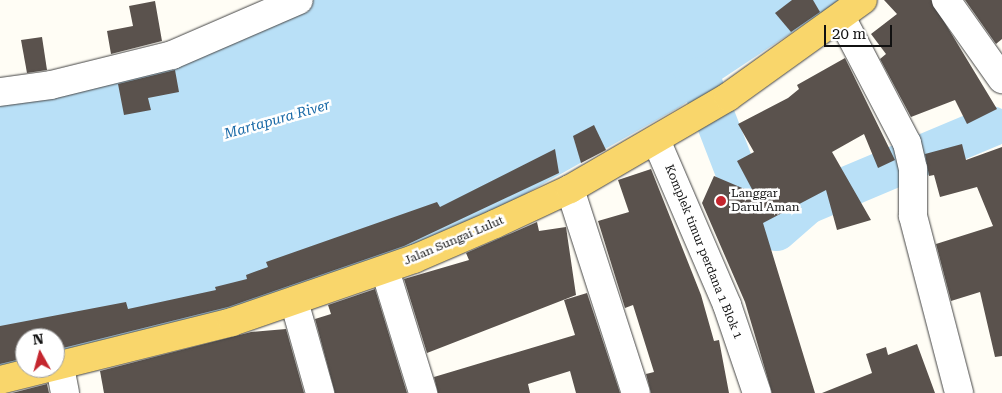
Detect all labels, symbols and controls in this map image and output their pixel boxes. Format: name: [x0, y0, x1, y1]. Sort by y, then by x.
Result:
scale bar: [827, 15, 894, 47]
text: 20 m: [832, 25, 866, 43]
water label: Martapura River: [222, 96, 332, 142]
street label: Komplek timur perdana 1 Blok 1: [661, 163, 745, 341]
place label: Langgar Darul Aman: [731, 187, 800, 215]
marker: Langgar Darul Aman: [715, 195, 727, 207]
street label: Jalan Sungai Lulut: [402, 213, 506, 269]
north arrow: [15, 328, 65, 378]
text: N: [32, 331, 45, 348]

